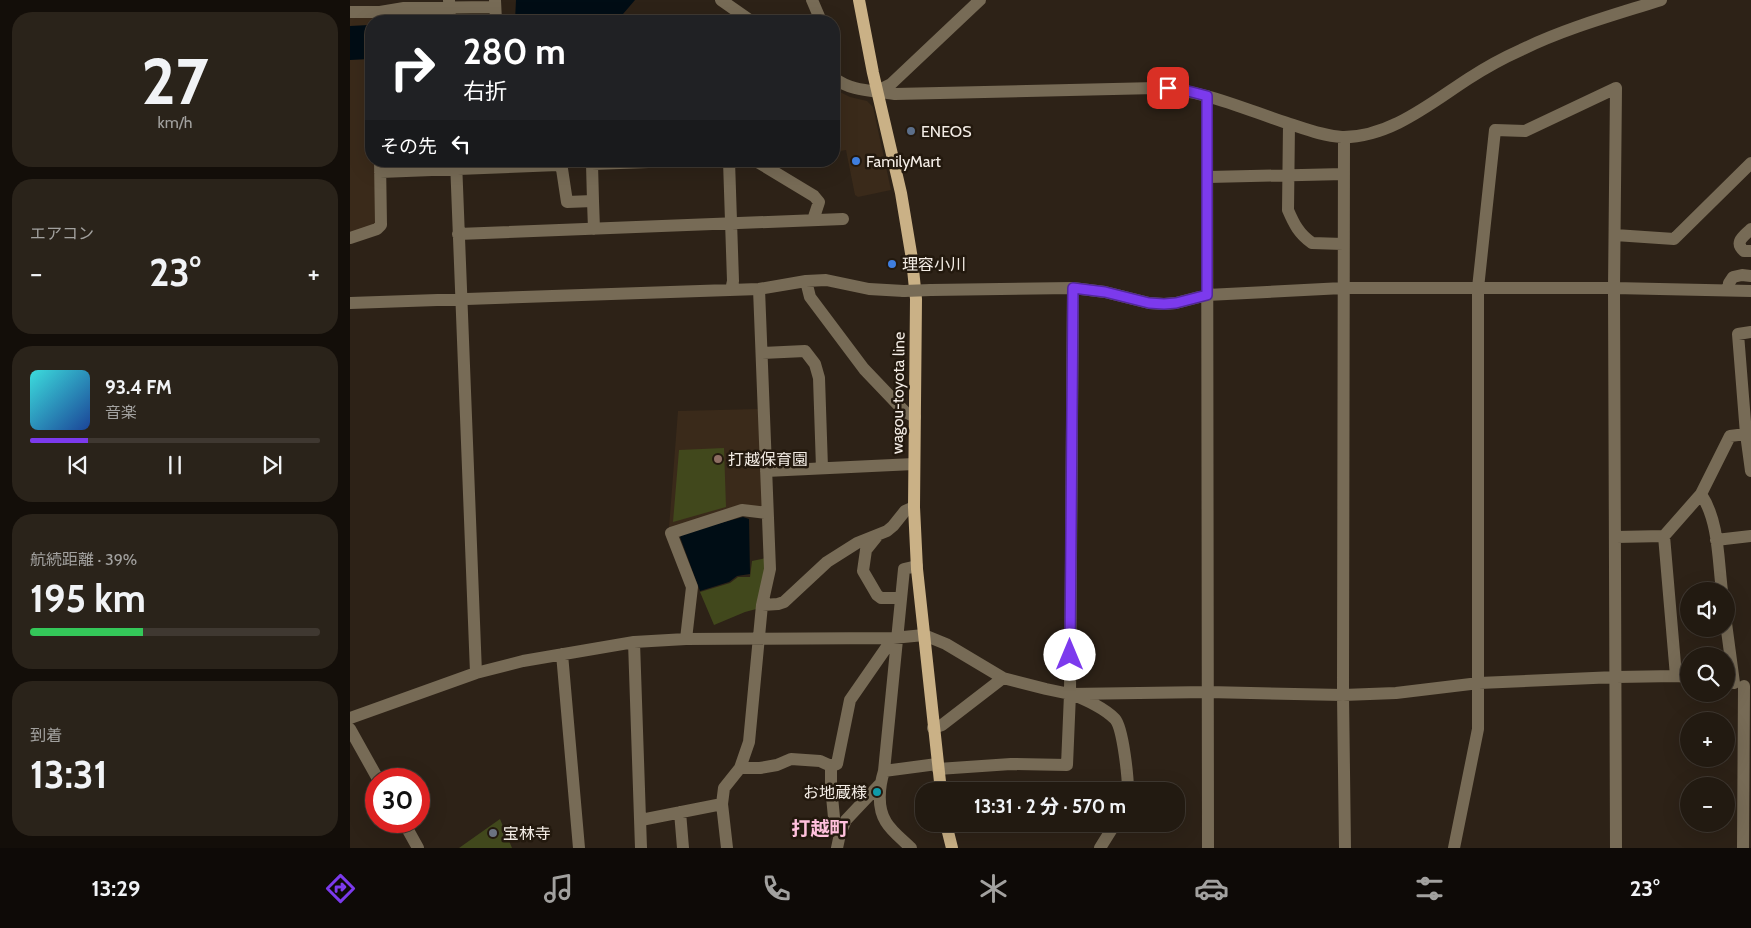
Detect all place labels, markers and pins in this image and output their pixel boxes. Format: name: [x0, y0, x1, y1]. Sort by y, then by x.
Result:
pin: [1147, 67, 1189, 109]
place label: ENEOS: [921, 122, 971, 141]
marker: ENEOS: [905, 125, 917, 137]
place label: FamilyMart: [866, 152, 942, 171]
marker: FamilyMart: [850, 155, 862, 167]
place label: 理容小川: [902, 255, 966, 274]
marker: 理容小川: [886, 258, 898, 270]
place label: 打越保育園: [728, 450, 808, 469]
marker: 打越保育園: [712, 453, 724, 465]
place label: お地蔵様: [803, 783, 867, 802]
marker: お地蔵様: [871, 786, 883, 798]
place label: 宝林寺: [503, 824, 551, 843]
marker: 宝林寺: [487, 827, 499, 839]

